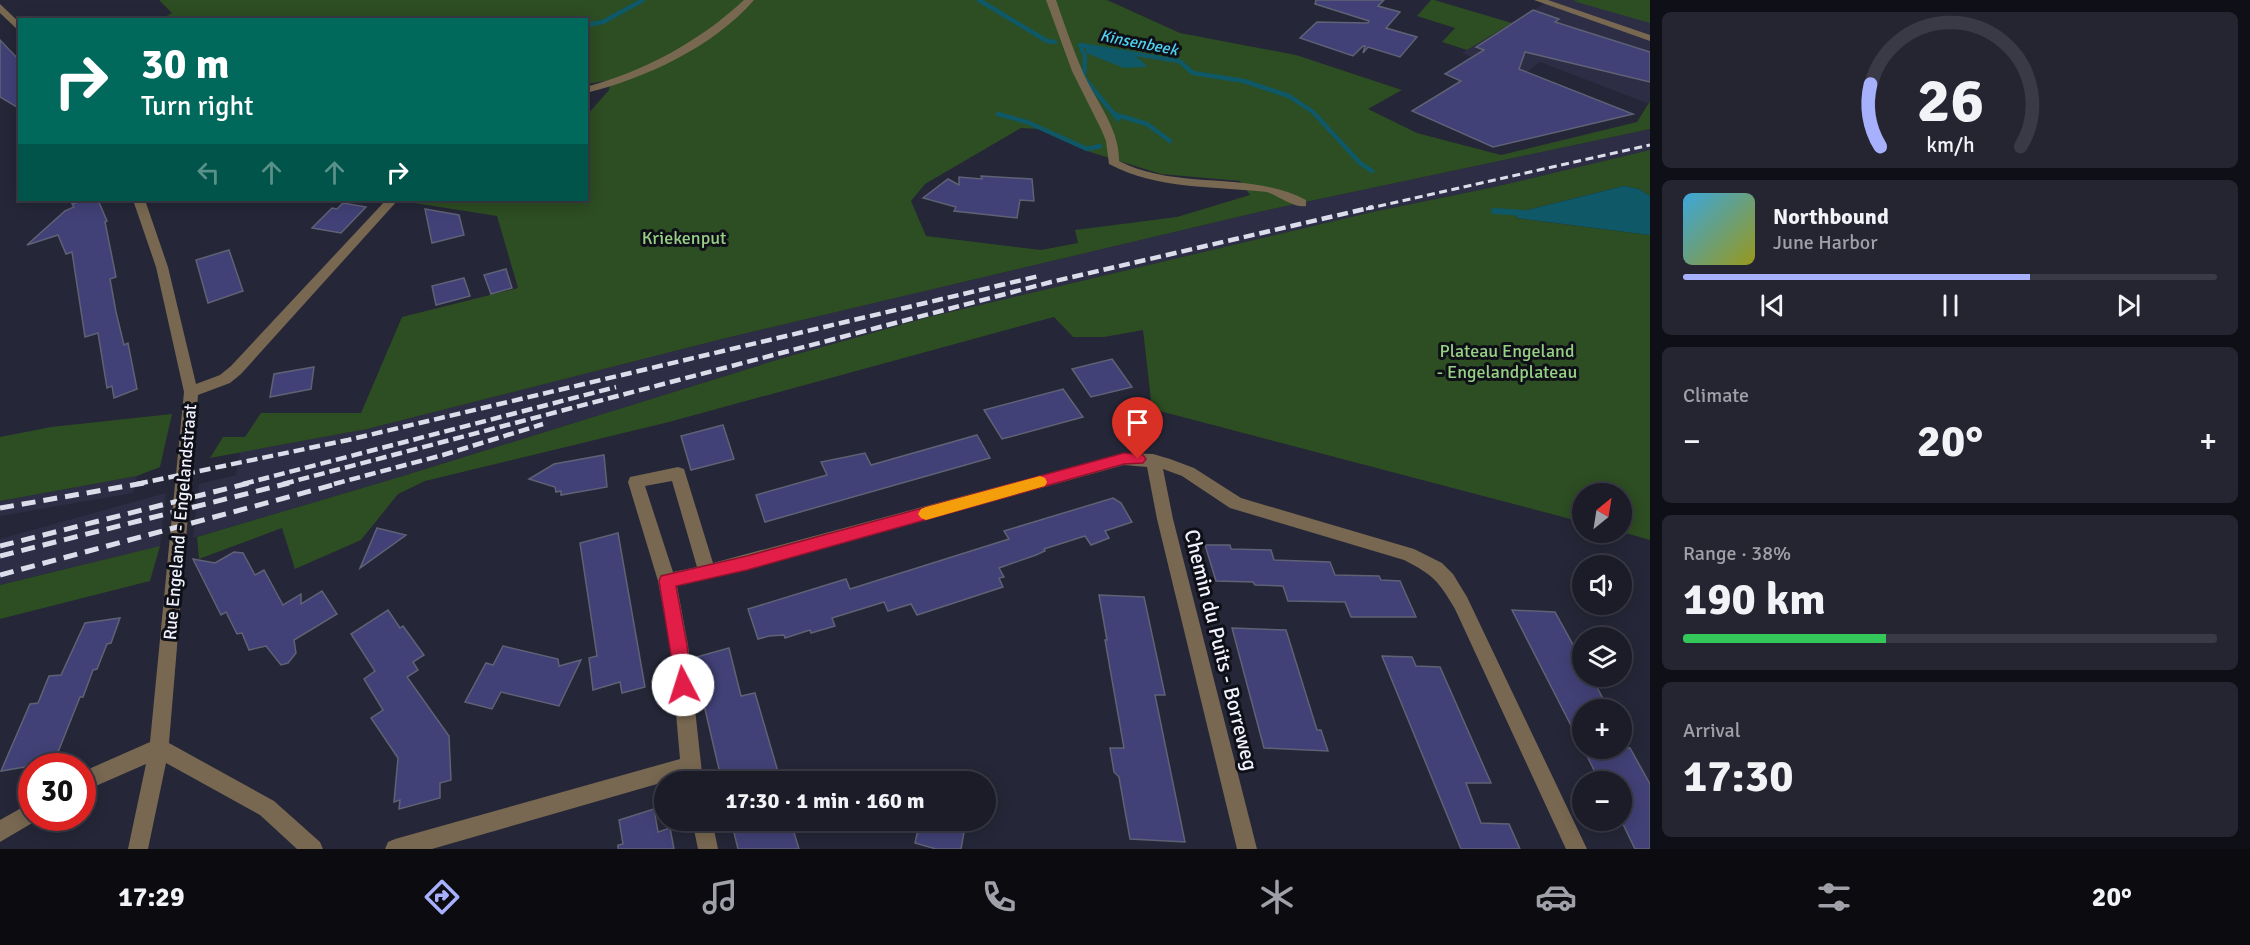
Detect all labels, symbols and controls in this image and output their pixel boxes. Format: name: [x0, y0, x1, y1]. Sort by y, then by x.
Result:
water label: Kinsenbeek: [1098, 26, 1181, 61]
text: 30 m: [141, 39, 230, 90]
icon: right: [42, 42, 120, 120]
text: 26: [1916, 62, 1984, 139]
text: Turn right: [141, 90, 254, 123]
text: km/h: [1926, 132, 1974, 158]
icon: left: [192, 156, 225, 189]
icon: ahead: [255, 156, 288, 189]
icon: ahead: [318, 156, 351, 189]
icon: right: [381, 156, 414, 189]
text: Northbound: [1773, 203, 1889, 230]
park label: Kriekenput: [642, 227, 726, 249]
text: June Harbor: [1773, 230, 1878, 255]
icon: previous: [1756, 289, 1789, 322]
icon: pause: [1934, 289, 1967, 322]
icon: next: [2112, 289, 2145, 322]
park label: Plateau Engeland - Engelandplateau: [1437, 340, 1577, 383]
text: Climate: [1683, 383, 1749, 408]
pin: [1112, 397, 1163, 459]
street label: Rue Engeland - Engelandstraat: [159, 403, 201, 641]
icon: arrive: [1121, 406, 1154, 439]
text: 20°: [1917, 414, 1983, 469]
text: −: [1683, 421, 1701, 462]
text: +: [2199, 421, 2217, 462]
north arrow: [1572, 483, 1632, 543]
map controls: [1572, 483, 1632, 831]
street label: Chemin du Puits - Borreweg: [1178, 527, 1264, 773]
text: Range · 38%: [1683, 541, 1791, 566]
button: sound: [1572, 555, 1632, 615]
text: 190 km: [1683, 572, 1826, 627]
button: layers: [1572, 627, 1632, 687]
position arrow: [651, 653, 715, 717]
button: +: [1572, 699, 1632, 759]
text: Arrival: [1683, 718, 1741, 743]
text: 17:30: [1683, 749, 1793, 804]
speed limit sign: 30: [18, 753, 96, 831]
button: −: [1572, 771, 1632, 831]
text: 17:30 · 1 min · 160 m: [725, 787, 925, 814]
icon: directions: [421, 876, 463, 918]
icon: music: [699, 876, 741, 918]
icon: phone: [978, 876, 1020, 918]
icon: climate: [1256, 876, 1298, 918]
icon: car: [1535, 876, 1577, 918]
icon: filters: [1813, 876, 1855, 918]
text: 17:29: [118, 881, 185, 914]
text: 20°: [2092, 881, 2132, 914]

